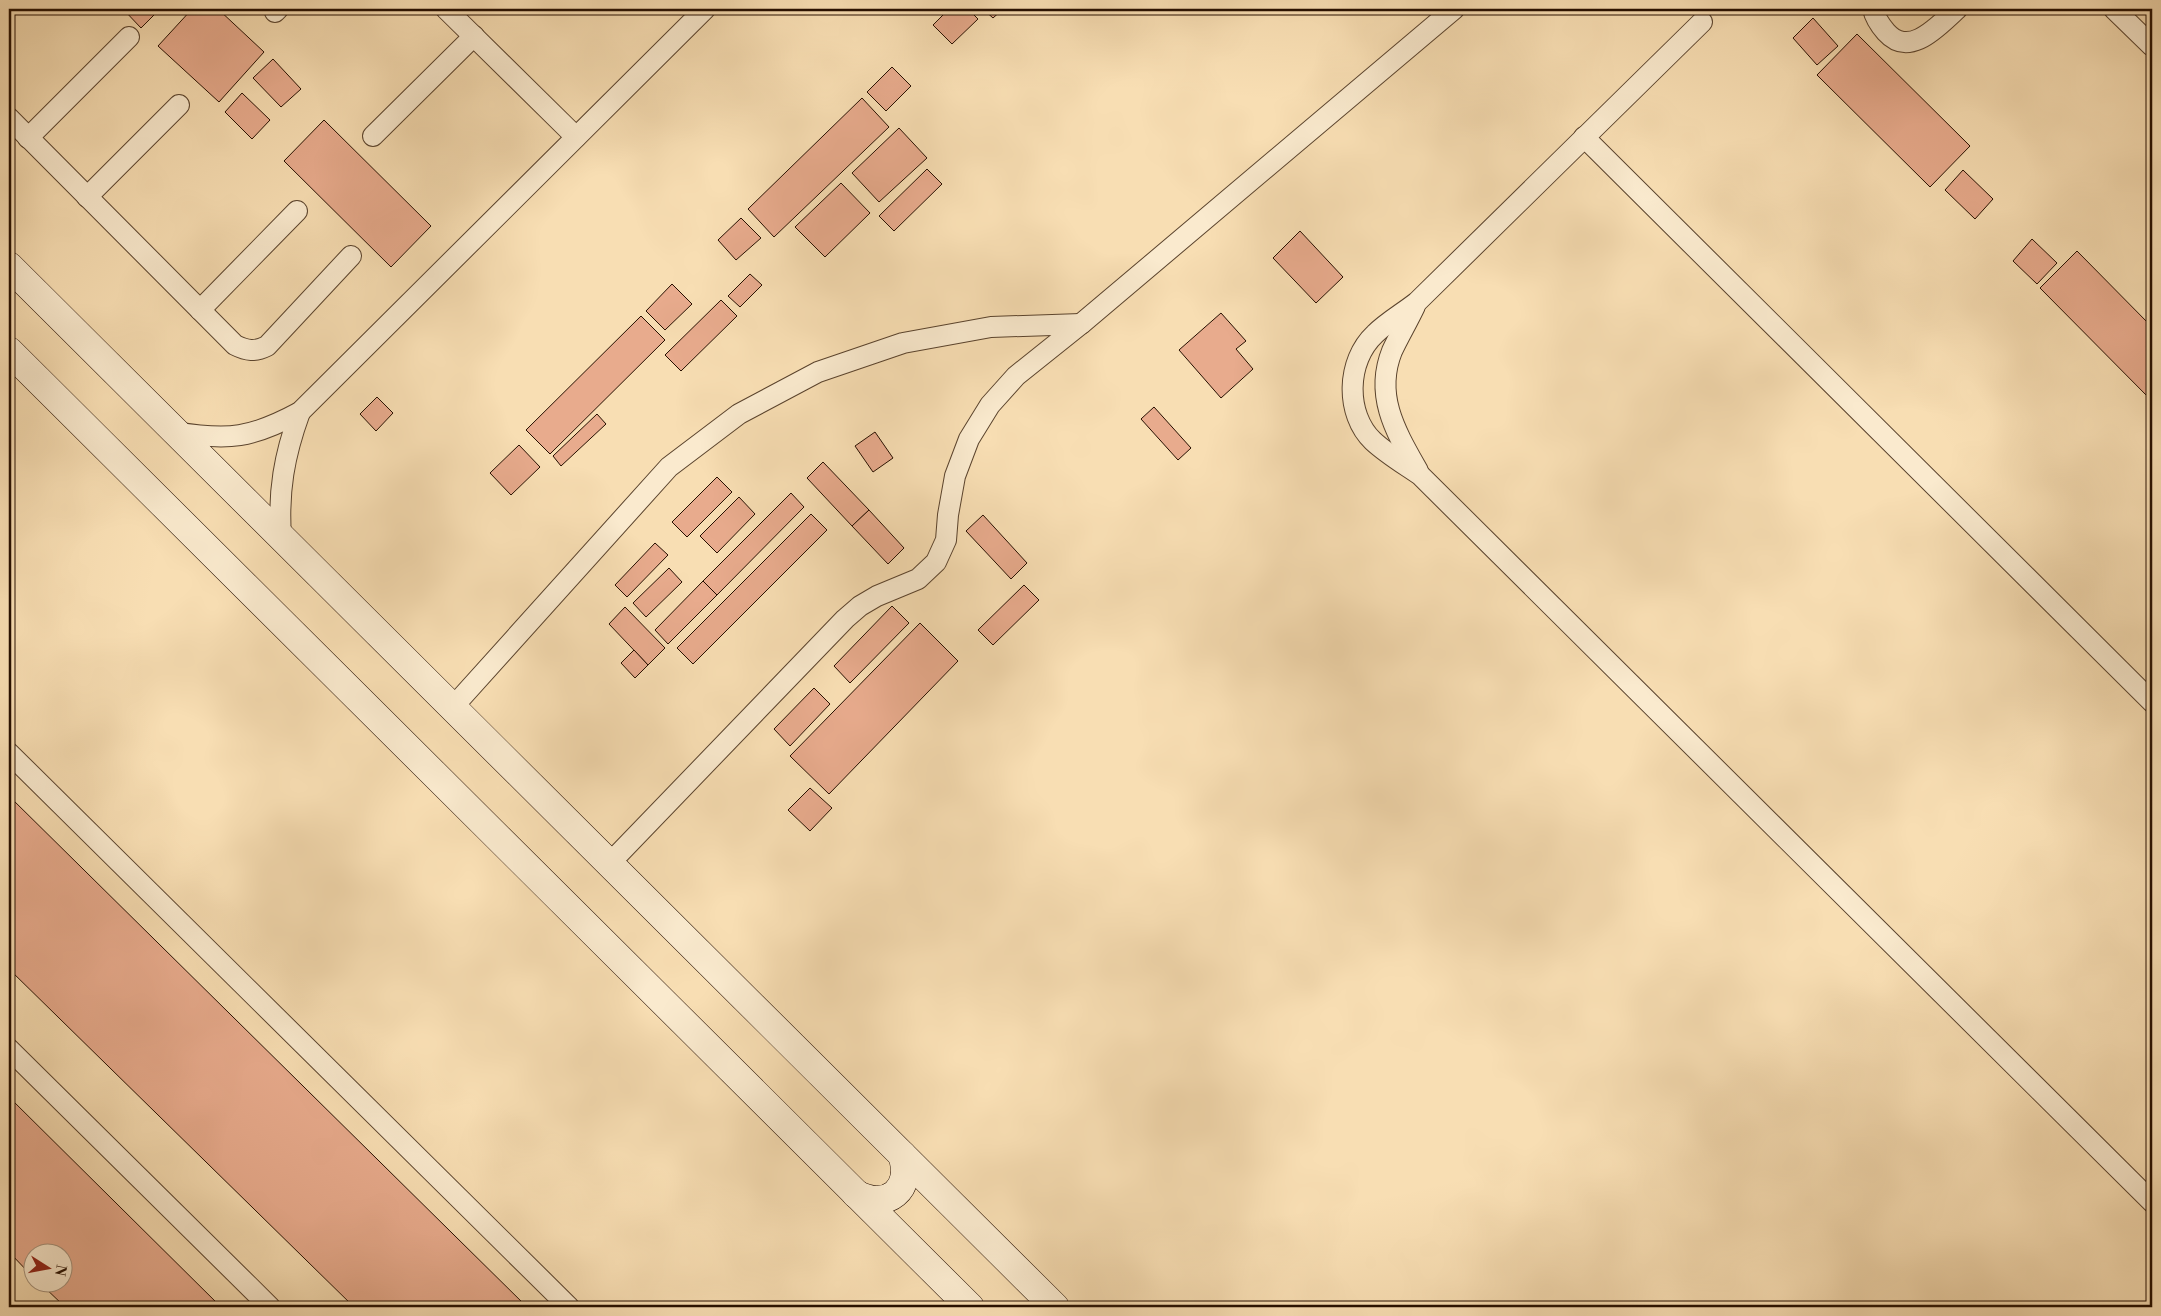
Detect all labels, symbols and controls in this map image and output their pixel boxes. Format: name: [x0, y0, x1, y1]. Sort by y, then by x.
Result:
north arrow: [22, 1244, 72, 1294]
text: N: [50, 1263, 70, 1277]

